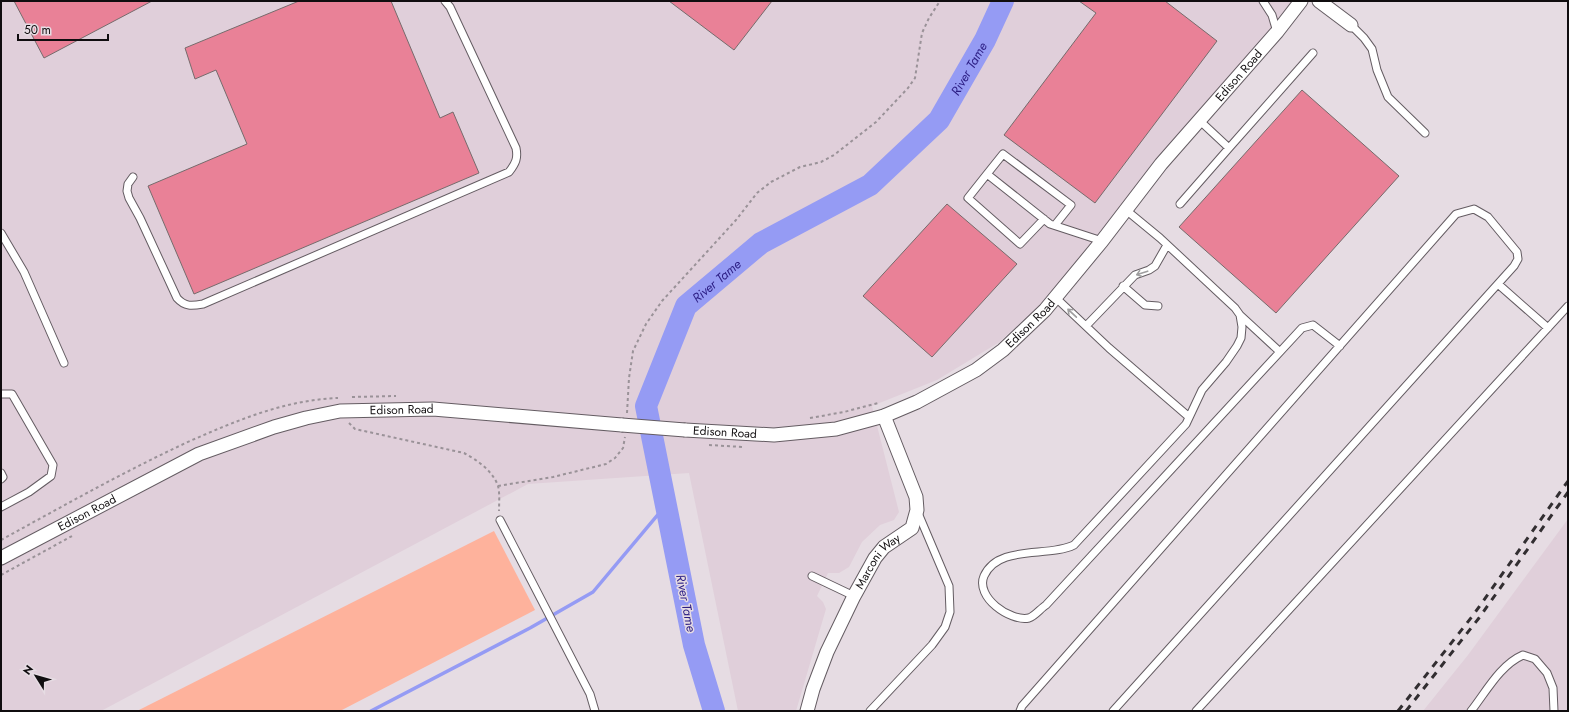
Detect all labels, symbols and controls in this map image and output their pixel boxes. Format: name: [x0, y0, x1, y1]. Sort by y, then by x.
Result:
scale bar: [18, 16, 108, 42]
text: 50 m: [24, 21, 51, 39]
water label: River Tame: [946, 38, 992, 99]
street label: Edison Road: [1211, 46, 1267, 105]
water label: River Tame: [688, 254, 745, 307]
one-way arrow: [1136, 269, 1148, 277]
street label: Edison Road: [1001, 295, 1060, 352]
one-way arrow: [1067, 308, 1077, 318]
street label: Edison Road: [370, 400, 434, 419]
street label: Edison Road: [693, 421, 757, 443]
street label: Edison Road: [54, 490, 119, 536]
street label: Marconi Way: [851, 529, 905, 592]
water label: River Tame: [671, 572, 701, 634]
north arrow: [16, 656, 56, 696]
text: N: [19, 662, 37, 678]

